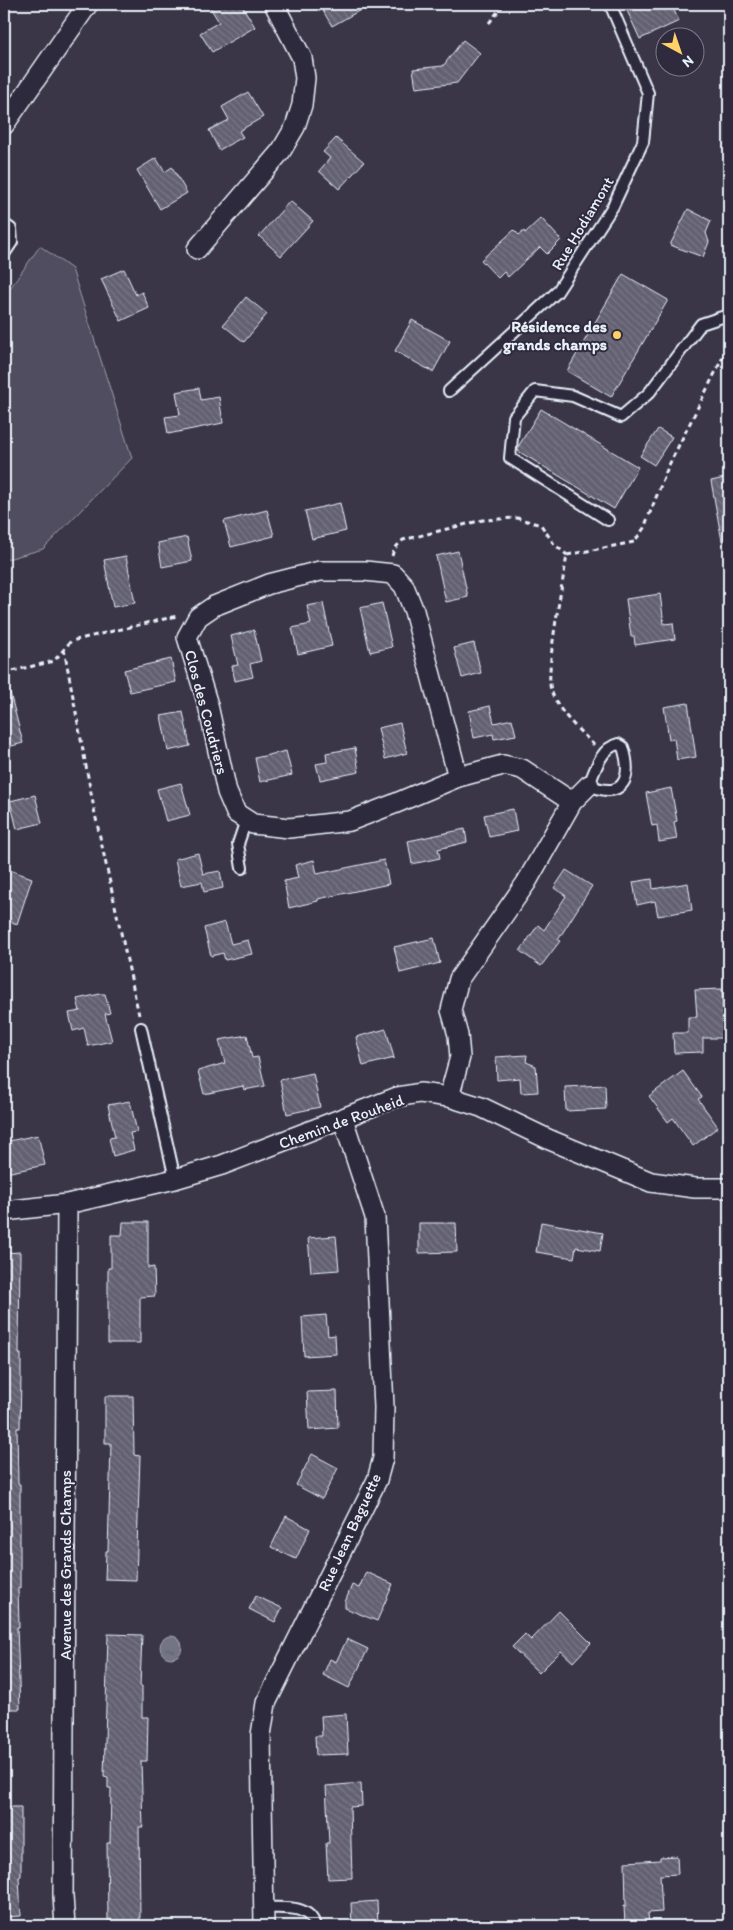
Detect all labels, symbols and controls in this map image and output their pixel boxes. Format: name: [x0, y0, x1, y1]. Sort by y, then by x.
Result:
north arrow: [656, 28, 706, 78]
text: N: [679, 52, 697, 71]
street label: Rue Hodiamont: [547, 173, 618, 273]
place label: Résidence des grands champs: [503, 317, 607, 355]
marker: Résidence des grands champs: [611, 329, 623, 341]
street label: Clos des Coudriers: [181, 648, 232, 777]
street label: Chemin de Rouheid: [276, 1090, 406, 1153]
street label: Avenue des Grands Champs: [56, 1470, 75, 1660]
street label: Rue Jean Baguette: [314, 1470, 385, 1594]

